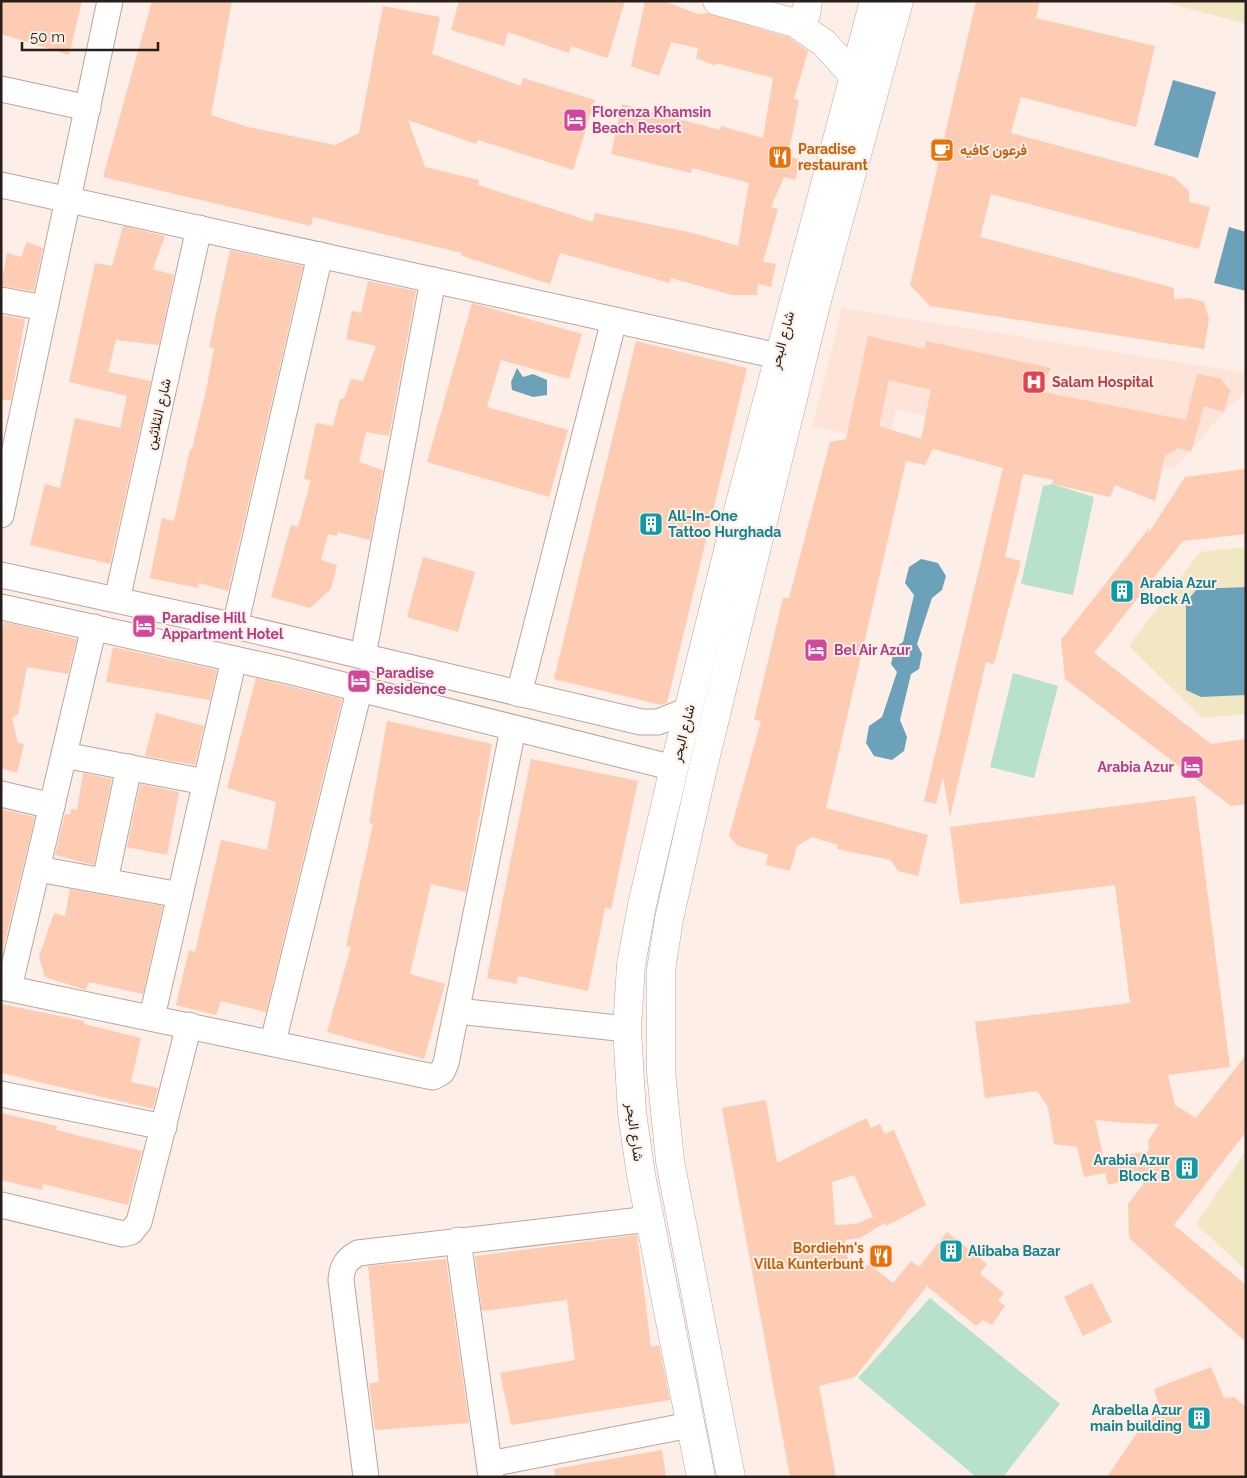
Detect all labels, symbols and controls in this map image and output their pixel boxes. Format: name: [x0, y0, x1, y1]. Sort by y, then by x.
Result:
scale bar: [22, 20, 159, 52]
text: 50 m: [30, 28, 65, 46]
place label: Florenza Khamsin Beach Resort: [592, 104, 711, 136]
hotel icon: Florenza Khamsin Beach Resort: [562, 107, 588, 133]
cafe icon: فرعون كافيه: [929, 137, 955, 163]
place label: Paradise restaurant: [798, 141, 868, 173]
place label: فرعون كافيه: [960, 142, 1027, 159]
restaurant icon: Paradise restaurant: [767, 144, 793, 170]
street label: شارع البحر: [766, 310, 800, 372]
hospital icon: Salam Hospital: [1021, 369, 1047, 395]
place label: Salam Hospital: [1052, 374, 1154, 390]
street label: شارع الثلاثين: [142, 377, 177, 452]
place label: All-In-One Tattoo Hurghada: [668, 508, 781, 540]
building icon: All-In-One Tattoo Hurghada: [638, 511, 664, 537]
place label: Arabia Azur Block A: [1140, 575, 1217, 607]
building icon: Arabia Azur Block A: [1109, 578, 1135, 604]
place label: Paradise Hill Appartment Hotel: [162, 610, 284, 642]
hotel icon: Paradise Hill Appartment Hotel: [131, 613, 157, 639]
hotel icon: Bel Air Azur: [803, 637, 829, 663]
place label: Bel Air Azur: [834, 642, 911, 658]
place label: Paradise Residence: [376, 665, 447, 697]
hotel icon: Paradise Residence: [346, 668, 372, 694]
street label: شارع البحر: [668, 703, 701, 765]
hotel icon: Arabia Azur: [1179, 754, 1205, 780]
place label: Arabia Azur: [1097, 759, 1175, 775]
street label: شارع البحر: [620, 1101, 647, 1163]
place label: Arabia Azur Block B: [1093, 1152, 1171, 1184]
building icon: Arabia Azur Block B: [1174, 1155, 1200, 1181]
building icon: Alibaba Bazar: [938, 1238, 964, 1264]
place label: Bordiehn's Villa Kunterbunt: [754, 1240, 865, 1272]
restaurant icon: Bordiehn's Villa Kunterbunt: [868, 1243, 894, 1269]
place label: Alibaba Bazar: [968, 1243, 1061, 1259]
place label: Arabella Azur main building: [1090, 1402, 1183, 1434]
building icon: Arabella Azur main building: [1186, 1405, 1212, 1431]

